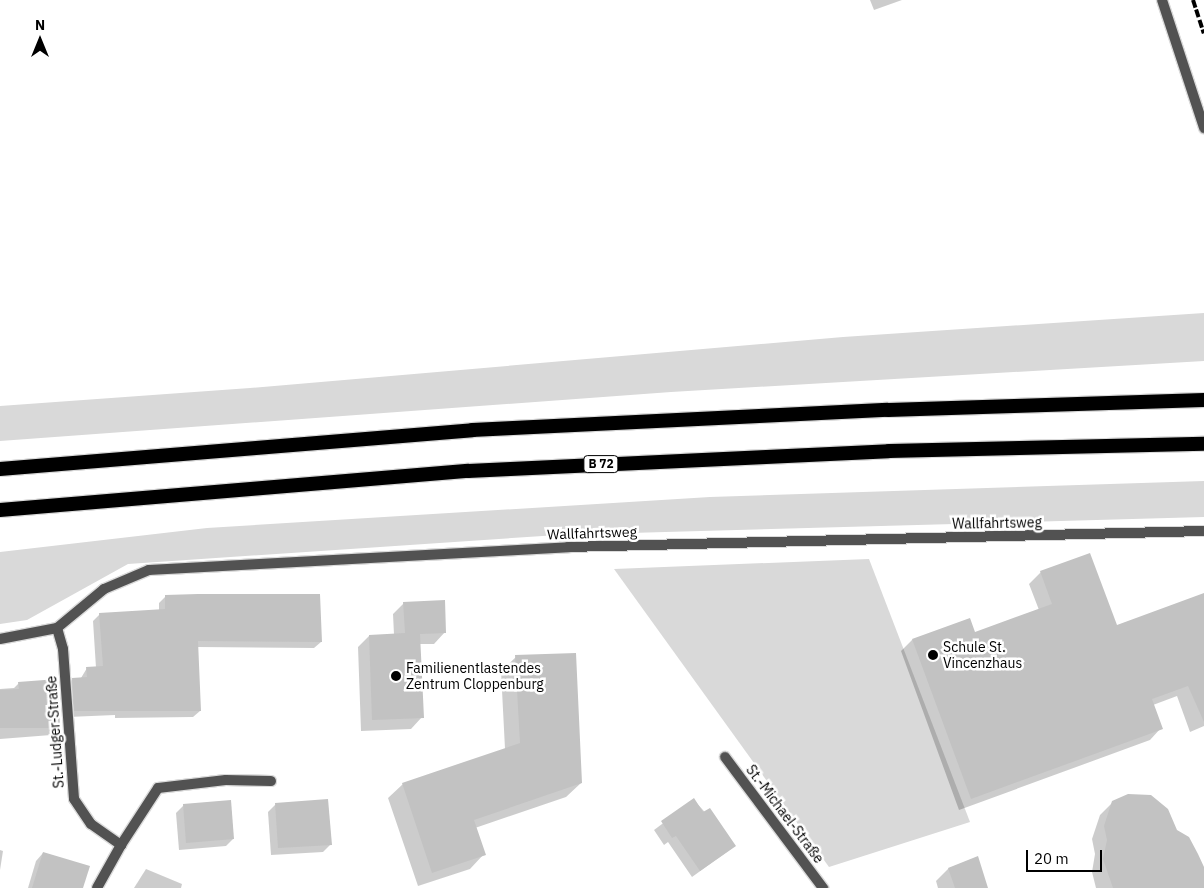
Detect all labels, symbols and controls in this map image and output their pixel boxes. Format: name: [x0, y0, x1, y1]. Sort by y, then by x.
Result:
north arrow: [15, 15, 65, 65]
text: N: [35, 16, 45, 34]
road number: B 72: [582, 454, 620, 474]
street label: Wallfahrtsweg: [952, 514, 1042, 532]
street label: Wallfahrtsweg: [547, 523, 637, 543]
place label: Schule St. Vincenzhaus: [943, 639, 1022, 672]
marker: Schule St. Vincenzhaus: [927, 649, 939, 661]
place label: Familienentlastendes Zentrum Cloppenburg: [406, 660, 544, 692]
marker: Familienentlastendes Zentrum Cloppenburg: [390, 670, 402, 682]
street label: St.-Ludger-Straße: [43, 675, 67, 789]
street label: St.-Michael-Straße: [743, 762, 827, 866]
scale bar: [1029, 840, 1105, 872]
text: 20 m: [1034, 849, 1069, 868]

